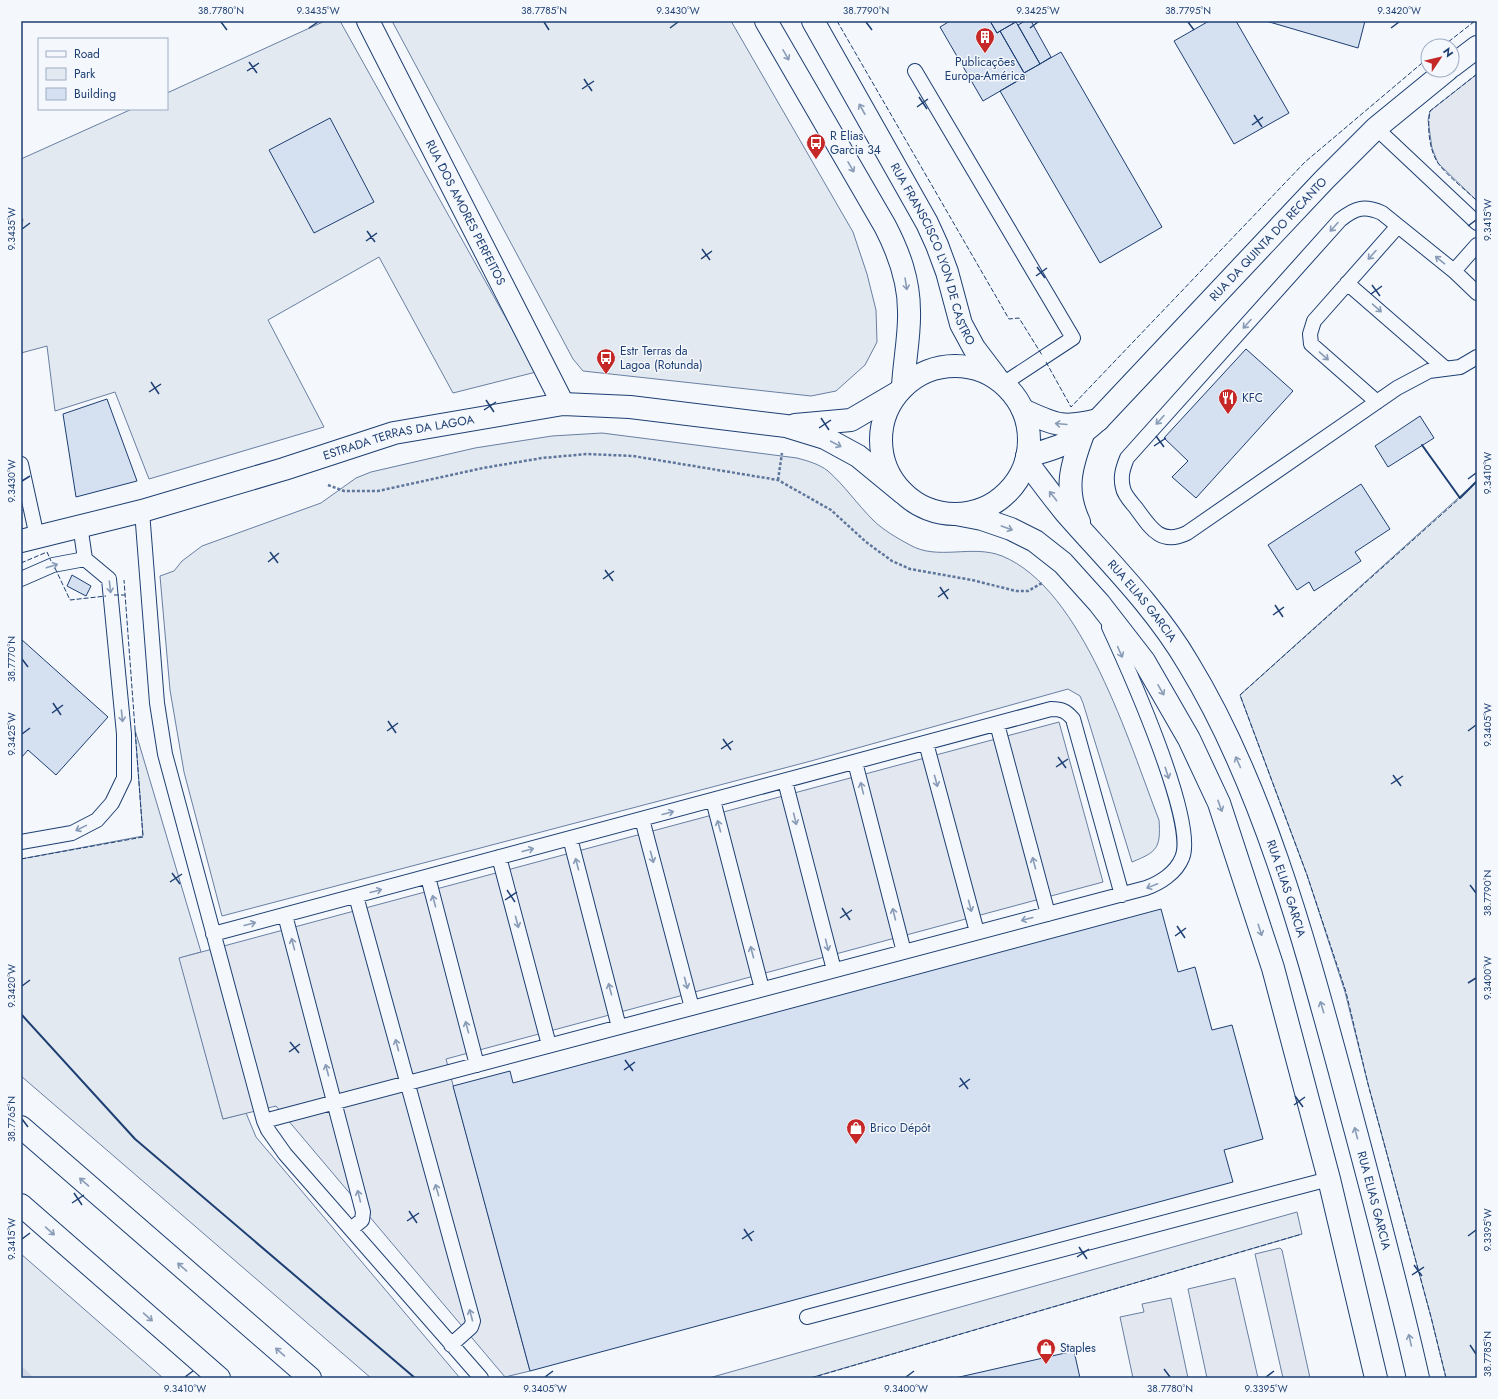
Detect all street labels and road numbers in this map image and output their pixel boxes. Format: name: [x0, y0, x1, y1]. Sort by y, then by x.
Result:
street label: RUA DOS AMORES PERFEITOS: [421, 137, 510, 289]
street label: RUA FRANSCISCO LYON DE CASTRO: [886, 160, 980, 348]
street label: RUA DA QUINTA DO RECANTO: [1205, 173, 1331, 305]
street label: ESTRADA TERRAS DA LAGOA: [321, 410, 476, 465]
street label: RUA ELIAS GARCIA: [1103, 556, 1181, 646]
street label: RUA ELIAS GARCIA: [1262, 837, 1311, 940]
street label: RUA ELIAS GARCIA: [1352, 1149, 1396, 1252]

